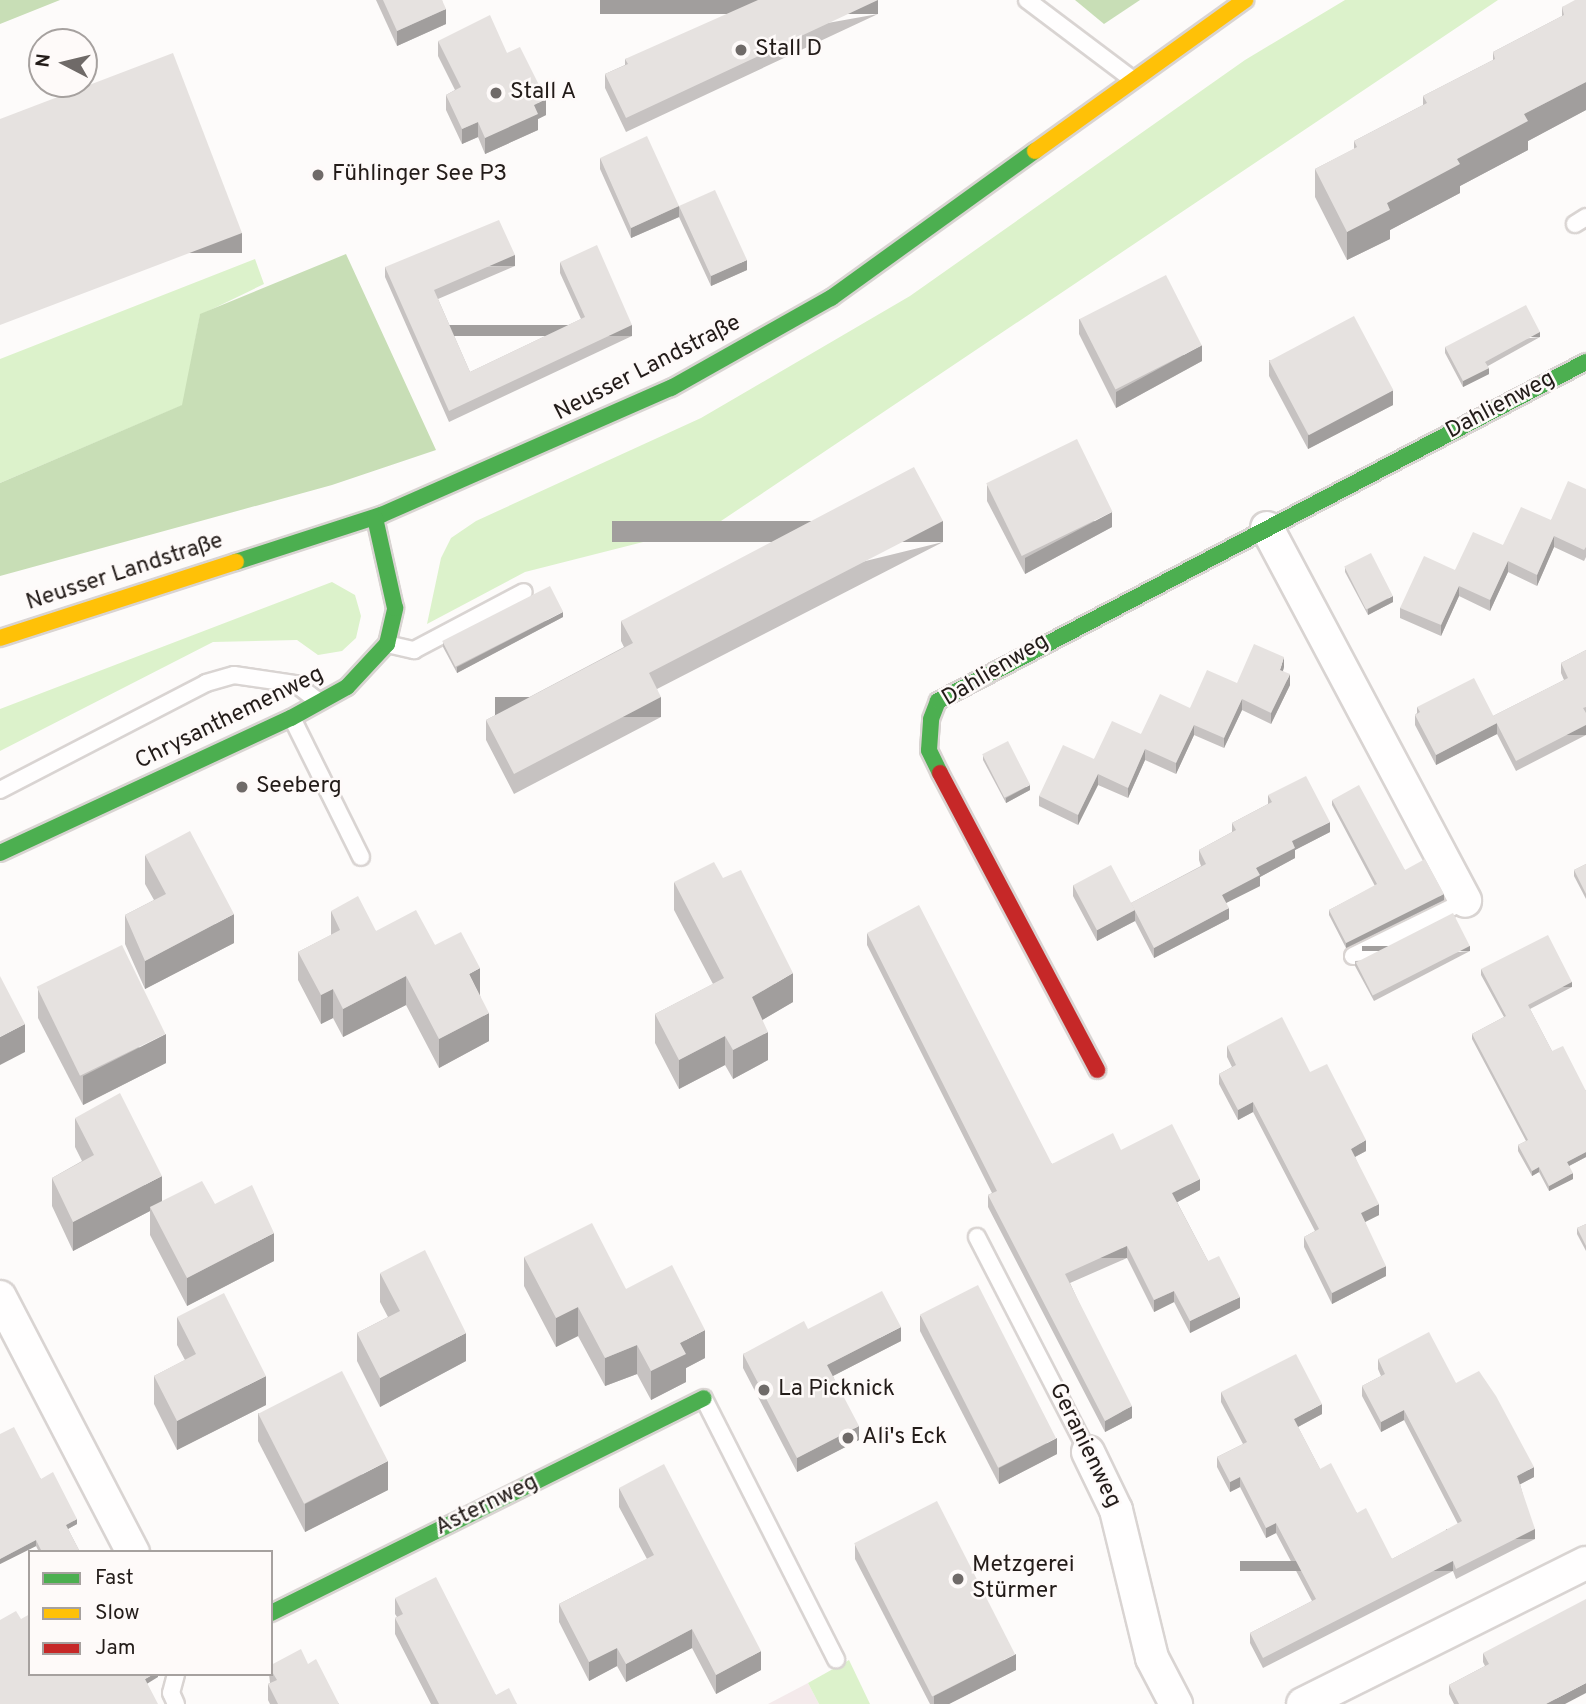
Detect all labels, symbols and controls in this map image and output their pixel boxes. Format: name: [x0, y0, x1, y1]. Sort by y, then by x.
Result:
north arrow: [28, 28, 98, 98]
place label: Stall D: [755, 36, 822, 64]
marker: Stall D: [733, 42, 749, 58]
text: N: [31, 52, 57, 69]
place label: Stall A: [510, 79, 577, 107]
marker: Stall A: [488, 85, 504, 101]
place label: Fühlinger See P3: [332, 161, 507, 189]
marker: Fühlinger See P3: [310, 167, 326, 183]
street label: Neusser Landstraße: [550, 310, 746, 428]
street label: Dahlienweg: [1442, 366, 1560, 446]
street label: Neusser Landstraße: [23, 528, 227, 618]
street label: Dahlienweg: [938, 628, 1054, 714]
street label: Chrysanthemenweg: [131, 661, 329, 777]
place label: Seeberg: [256, 773, 342, 801]
marker: Seeberg: [234, 779, 250, 795]
place label: La Picknick: [778, 1376, 895, 1404]
street label: Geranienweg: [1042, 1379, 1126, 1513]
marker: La Picknick: [756, 1382, 772, 1398]
place label: Ali's Eck: [862, 1424, 947, 1452]
marker: Ali's Eck: [840, 1430, 856, 1446]
street label: Asternweg: [431, 1469, 543, 1543]
legend: [28, 1550, 273, 1676]
place label: Metzgerei Stürmer: [972, 1552, 1075, 1606]
text: Fast: [95, 1565, 134, 1592]
marker: Metzgerei Stürmer: [950, 1571, 966, 1587]
text: Slow: [95, 1600, 140, 1627]
text: Jam: [95, 1635, 136, 1662]

